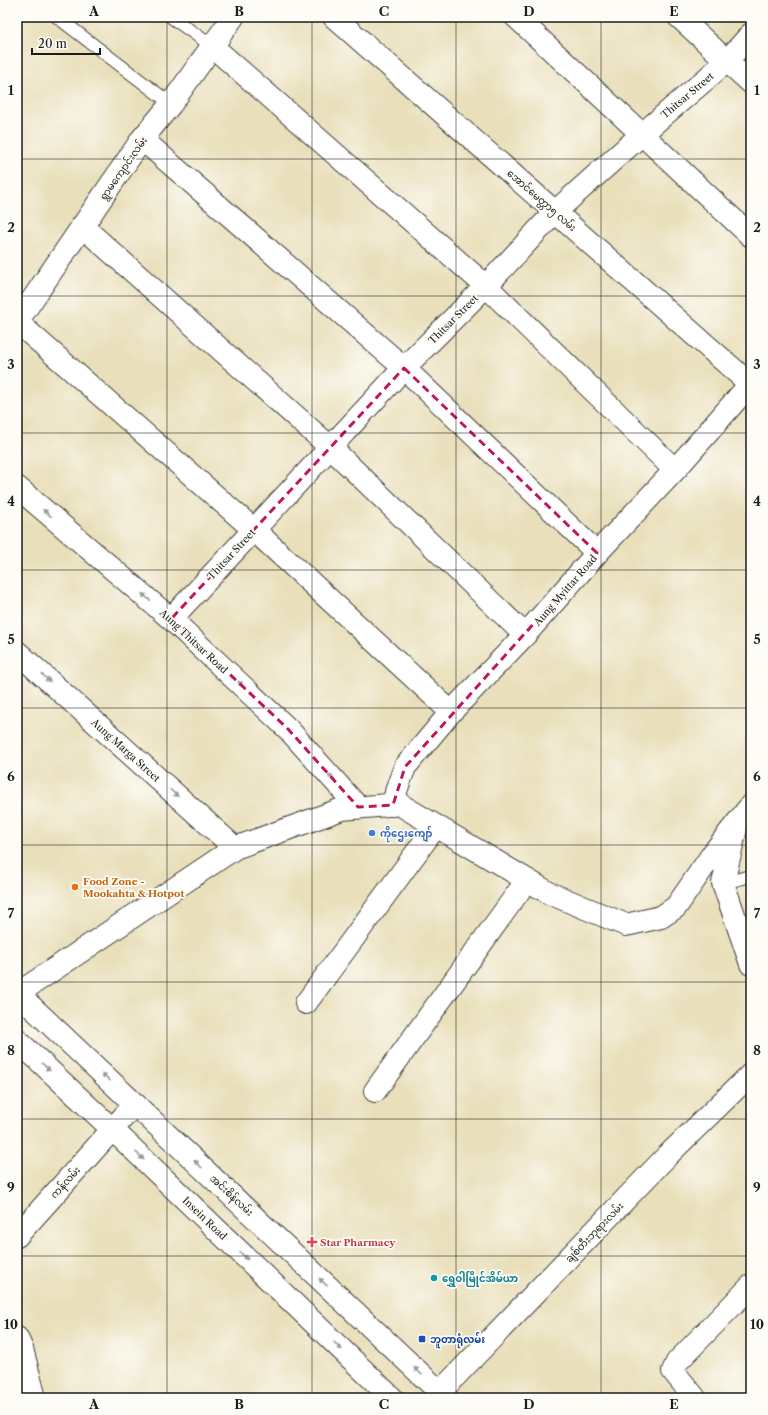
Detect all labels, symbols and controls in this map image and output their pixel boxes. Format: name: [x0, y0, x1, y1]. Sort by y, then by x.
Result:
text: A: [88, 3, 100, 19]
text: B: [234, 3, 244, 19]
text: C: [379, 3, 389, 19]
text: D: [523, 3, 535, 19]
text: E: [669, 3, 679, 19]
scale bar: [32, 30, 100, 56]
text: 20 m: [38, 36, 67, 51]
street label: Thitsar Street: [658, 69, 717, 121]
text: 1: [8, 82, 14, 98]
text: 1: [754, 82, 760, 98]
street label: ရွာမကျောင်းလမ်း: [96, 134, 152, 204]
street label: အောင်မေတ္တာ၅ လမ်း: [503, 166, 580, 236]
text: 2: [7, 219, 15, 235]
text: 2: [753, 219, 761, 235]
street label: Thitsar Street: [426, 291, 481, 347]
text: 3: [7, 356, 15, 372]
text: 3: [753, 356, 761, 372]
text: 4: [7, 493, 15, 509]
text: 4: [753, 493, 761, 509]
one-way arrow: [42, 508, 53, 517]
street label: Thitsar Street: [204, 526, 259, 583]
street label: Aung Myittar Road: [530, 552, 600, 629]
one-way arrow: [141, 593, 151, 602]
street label: Aung Thitsar Road: [156, 606, 231, 676]
text: 5: [7, 631, 15, 647]
text: 5: [753, 631, 761, 647]
one-way arrow: [41, 674, 51, 683]
one-way arrow: [236, 681, 247, 690]
street label: Aung Marga Street: [88, 715, 163, 785]
text: 6: [7, 768, 15, 784]
text: 6: [753, 768, 761, 784]
one-way arrow: [328, 773, 337, 784]
one-way arrow: [169, 789, 179, 798]
place label: ကိုဌေးကျော်: [380, 826, 432, 843]
marker: ကိုဌေးကျော်: [367, 828, 377, 838]
place label: Food Zone - Mookahta & Hotpot: [83, 875, 184, 900]
marker: Food Zone - Mookahta & Hotpot: [70, 882, 80, 892]
text: 7: [8, 905, 15, 921]
text: 7: [754, 905, 761, 921]
text: 8: [7, 1042, 15, 1058]
text: 8: [753, 1042, 761, 1058]
one-way arrow: [40, 1062, 51, 1071]
one-way arrow: [101, 1072, 111, 1082]
one-way arrow: [135, 1151, 145, 1161]
one-way arrow: [193, 1159, 203, 1169]
street label: ကန်လမ်း: [47, 1163, 85, 1202]
street label: အင်းစိန်လမ်း: [206, 1171, 257, 1220]
text: 9: [7, 1179, 15, 1195]
text: 9: [753, 1179, 761, 1195]
street label: Insein Road: [180, 1194, 230, 1243]
street label: ချစ်တီးဘုရားလမ်း: [562, 1199, 628, 1266]
place label: Star Pharmacy: [320, 1236, 396, 1249]
marker: Star Pharmacy: [307, 1237, 317, 1247]
one-way arrow: [239, 1251, 249, 1261]
place label: ရွှေဝါမြိုင်အိမ်ယာ: [442, 1271, 518, 1288]
marker: ရွှေဝါမြိုင်အိမ်ယာ: [429, 1273, 439, 1283]
one-way arrow: [318, 1277, 328, 1287]
text: 10: [4, 1316, 18, 1332]
text: 10: [750, 1316, 764, 1332]
place label: ဘူတာရုံလမ်း: [430, 1332, 485, 1349]
marker: ဘူတာရုံလမ်း: [417, 1334, 427, 1344]
one-way arrow: [333, 1341, 343, 1351]
one-way arrow: [413, 1366, 423, 1376]
text: A: [88, 1396, 100, 1412]
text: B: [234, 1396, 244, 1412]
text: C: [379, 1396, 389, 1412]
text: D: [523, 1396, 535, 1412]
text: E: [669, 1396, 679, 1412]

